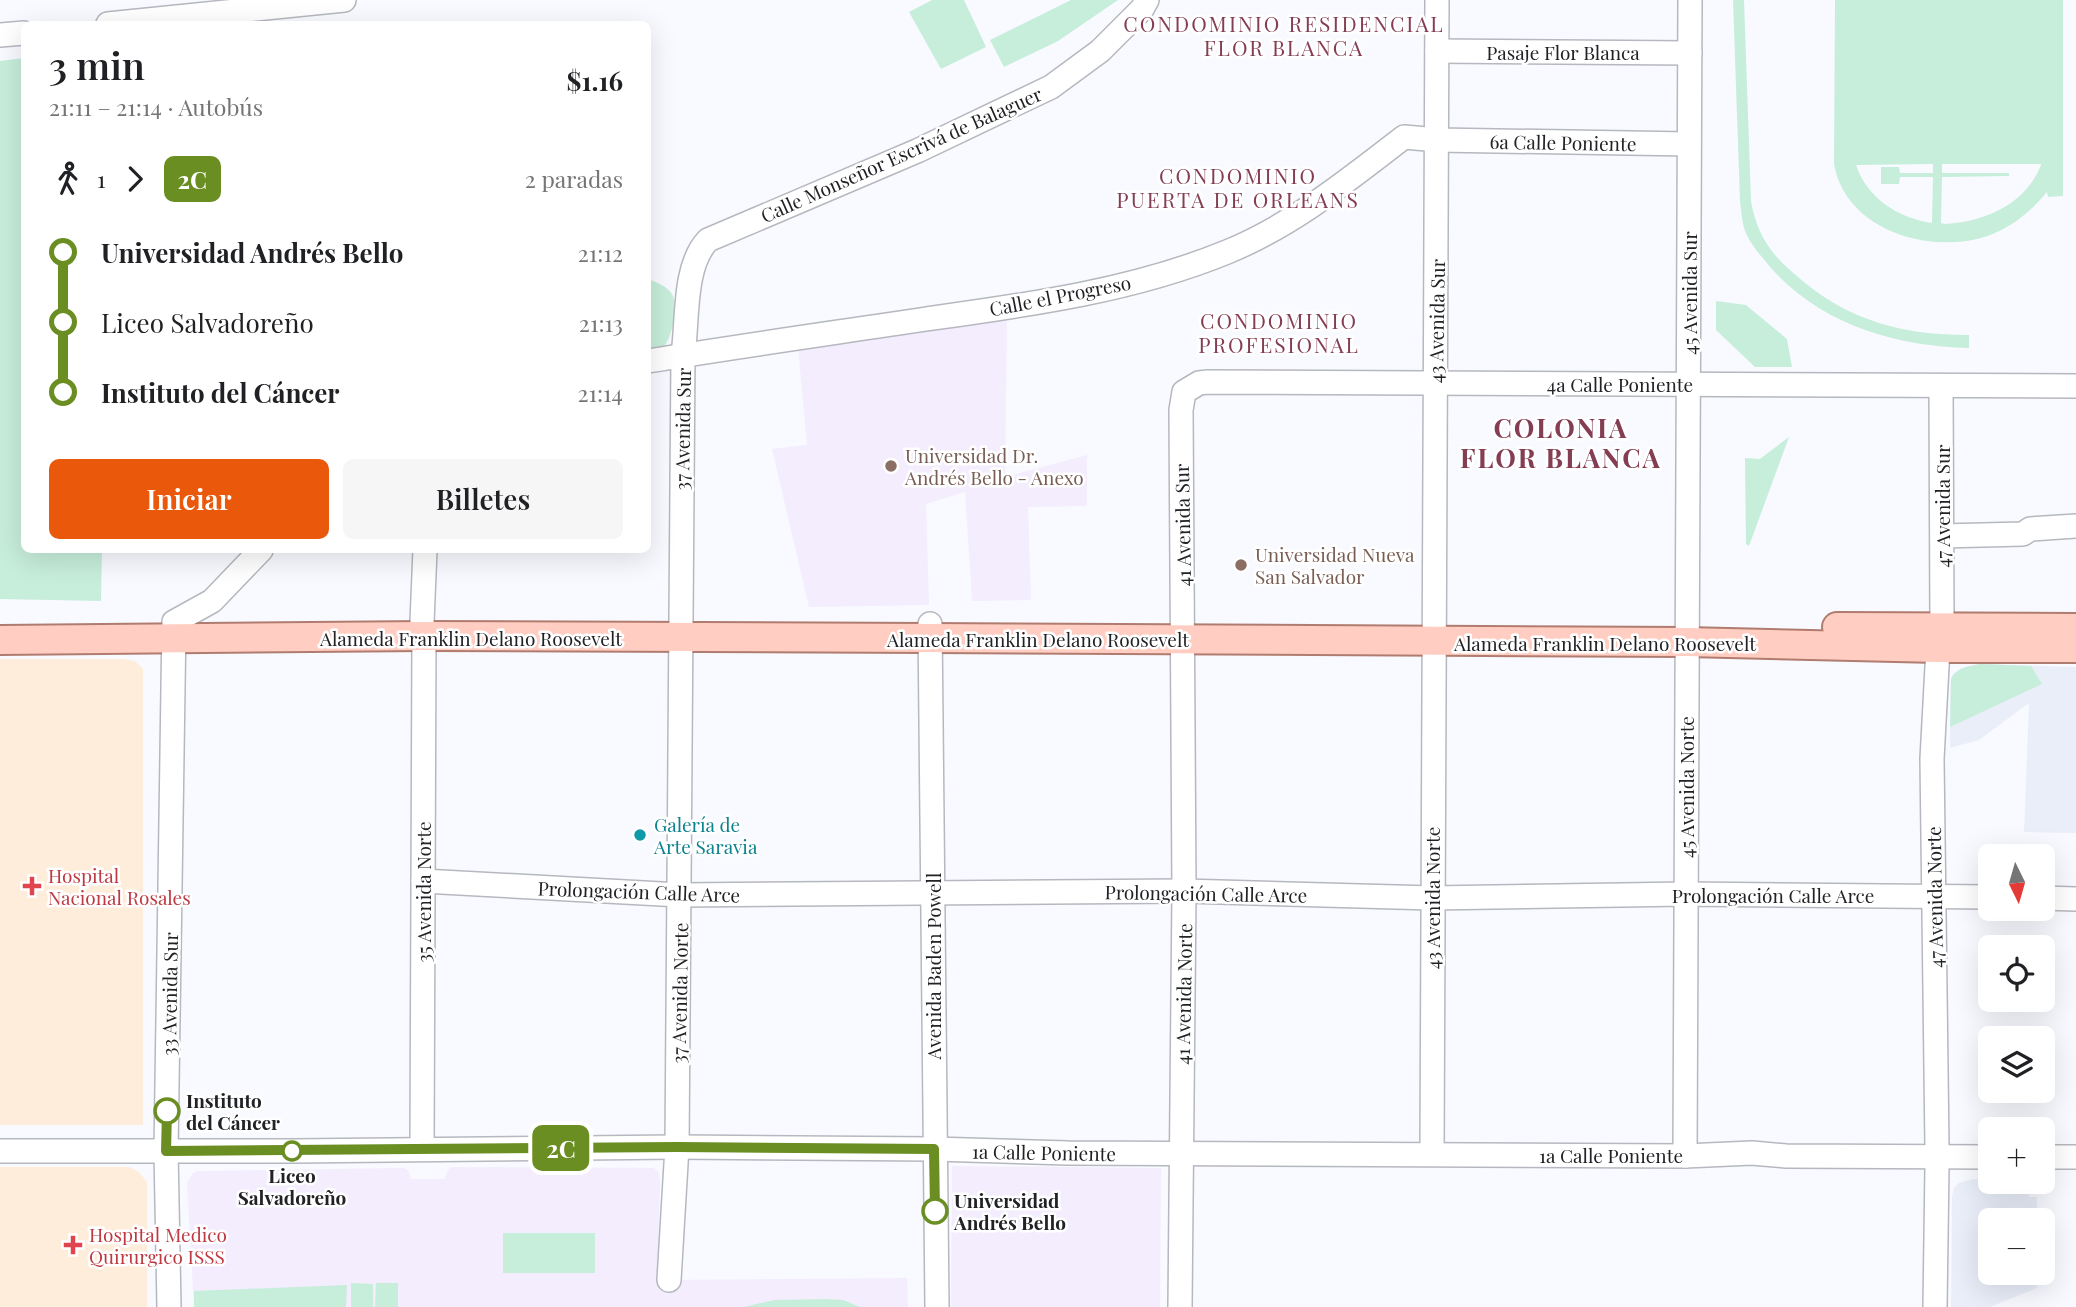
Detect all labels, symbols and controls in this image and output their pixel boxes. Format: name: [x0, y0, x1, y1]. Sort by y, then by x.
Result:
district label: CONDOMINIO RESIDENCIAL FLOR BLANCA: [1123, 9, 1445, 61]
text: 3 min: [49, 39, 145, 90]
street label: Pasaje Flor Blanca: [1486, 39, 1640, 65]
text: $1.16: [567, 63, 623, 98]
street label: Calle Monseñor Escrivá de Balaguer: [756, 80, 1046, 228]
text: 21:11 – 21:14 · Autobús: [49, 91, 263, 122]
street label: 6a Calle Poniente: [1489, 128, 1637, 156]
icon: walk: [49, 160, 87, 198]
icon: forward: [116, 160, 154, 198]
district label: CONDOMINIO PUERTA DE ORLEANS: [1116, 161, 1360, 213]
text: 1: [97, 163, 106, 194]
text: 2C: [178, 163, 207, 195]
text: 2 paradas: [525, 163, 623, 194]
street label: 45 Avenida Sur: [1676, 231, 1702, 355]
text: Universidad Andrés Bello: [101, 235, 403, 270]
text: 21:12: [578, 237, 623, 268]
street label: 43 Avenida Sur: [1422, 258, 1450, 383]
street label: Calle el Progreso: [987, 269, 1133, 321]
text: Liceo Salvadoreño: [101, 305, 314, 340]
district label: CONDOMINIO PROFESIONAL: [1198, 306, 1360, 358]
text: 21:13: [579, 307, 623, 338]
street label: 37 Avenida Sur: [668, 367, 696, 490]
street label: 4a Calle Poniente: [1547, 371, 1693, 397]
text: Instituto del Cáncer: [101, 375, 339, 410]
text: 21:14: [577, 377, 623, 408]
district label: COLONIA FLOR BLANCA: [1460, 410, 1662, 475]
place label: Universidad Dr. Andrés Bello - Anexo: [904, 442, 1084, 490]
street label: 47 Avenida Sur: [1929, 444, 1955, 568]
marker: Universidad Dr. Andrés Bello - Anexo: [883, 458, 899, 474]
button: Iniciar: [49, 459, 329, 539]
button: Billetes: [343, 459, 623, 539]
street label: 41 Avenida Sur: [1168, 463, 1196, 587]
place label: Universidad Nueva San Salvador: [1255, 541, 1415, 589]
marker: Universidad Nueva San Salvador: [1233, 557, 1249, 573]
street label: Alameda Franklin Delano Roosevelt: [319, 625, 622, 651]
street label: Alameda Franklin Delano Roosevelt: [886, 626, 1189, 652]
street label: Alameda Franklin Delano Roosevelt: [1453, 630, 1756, 656]
street label: 45 Avenida Norte: [1673, 716, 1699, 858]
place label: Galería de Arte Saravia: [653, 811, 758, 859]
street label: 35 Avenida Norte: [410, 821, 436, 963]
street label: 47 Avenida Norte: [1920, 826, 1948, 968]
marker: Galería de Arte Saravia: [632, 827, 648, 843]
street label: 43 Avenida Norte: [1419, 827, 1445, 969]
north arrow: [1978, 844, 2054, 920]
map controls: [1978, 844, 2055, 1285]
place label: Hospital Nacional Rosales: [48, 862, 191, 910]
street label: Avenida Baden Powell: [920, 872, 946, 1060]
street label: Prolongación Calle Arce: [537, 874, 741, 908]
marker: Hospital Nacional Rosales: [22, 876, 42, 896]
street label: Prolongación Calle Arce: [1104, 878, 1308, 908]
street label: Prolongación Calle Arce: [1672, 882, 1874, 908]
street label: 37 Avenida Norte: [665, 922, 693, 1064]
street label: 41 Avenida Norte: [1169, 923, 1197, 1065]
street label: 33 Avenida Sur: [155, 931, 183, 1056]
button: locate: [1978, 935, 2055, 1012]
button: layers: [1978, 1026, 2055, 1103]
place label: Instituto del Cáncer: [186, 1087, 280, 1135]
marker: Instituto del Cáncer: [154, 1098, 180, 1124]
button: +: [1978, 1117, 2055, 1194]
line badge: 2C: [530, 1125, 592, 1171]
text: 2C: [546, 1132, 576, 1164]
street label: 1a Calle Poniente: [972, 1138, 1116, 1166]
marker: Liceo Salvadoreño: [282, 1141, 302, 1161]
street label: 1a Calle Poniente: [1539, 1142, 1683, 1168]
place label: Liceo Salvadoreño: [238, 1162, 347, 1210]
place label: Universidad Andrés Bello: [953, 1187, 1066, 1235]
marker: Universidad Andrés Bello: [922, 1198, 948, 1224]
button: −: [1978, 1208, 2055, 1285]
place label: Hospital Medico Quirurgico ISSS: [89, 1221, 227, 1269]
marker: Hospital Medico Quirurgico ISSS: [63, 1235, 83, 1255]

